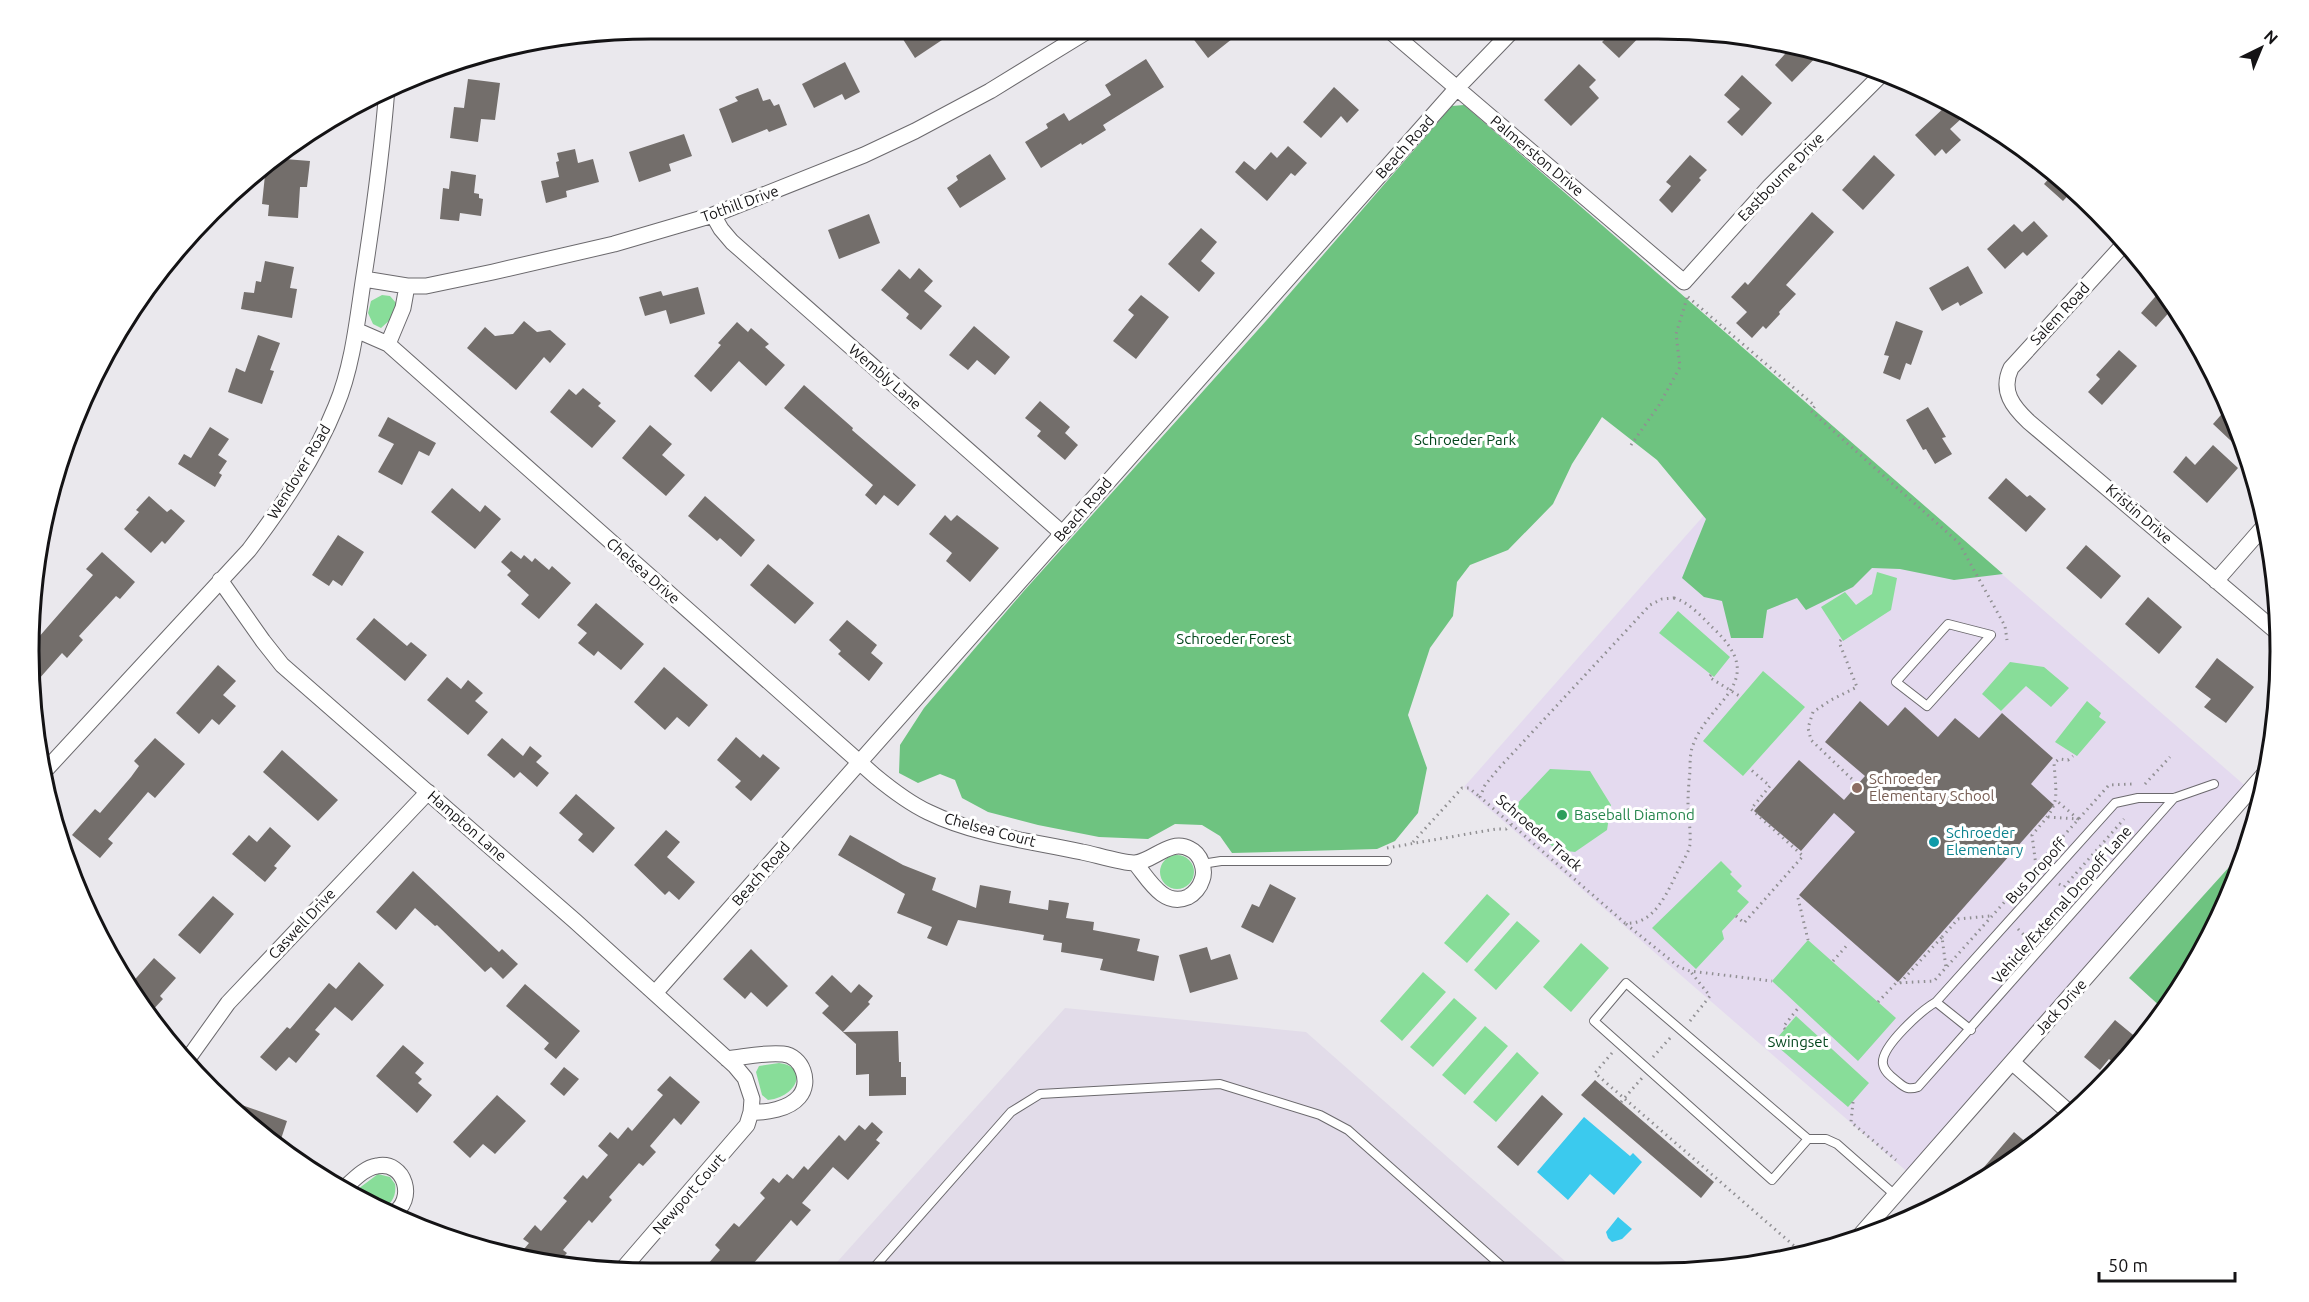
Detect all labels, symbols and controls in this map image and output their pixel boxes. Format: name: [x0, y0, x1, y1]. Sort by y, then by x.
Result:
north arrow: [2231, 18, 2291, 78]
text: N: [2261, 26, 2282, 48]
street label: Beach Road: [1372, 112, 1437, 182]
street label: Palmerston Drive: [1487, 112, 1587, 199]
street label: Eastbourne Drive: [1734, 129, 1827, 224]
street label: Tothill Drive: [699, 182, 781, 225]
street label: Salem Road: [2027, 279, 2093, 348]
street label: Wembly Lane: [846, 341, 925, 413]
street label: Wendover Road: [264, 421, 333, 522]
park label: Schroeder Park: [1414, 431, 1516, 448]
street label: Beach Road: [1050, 474, 1115, 545]
street label: Kristin Drive: [2103, 480, 2176, 547]
street label: Chelsea Drive: [603, 534, 683, 607]
park label: Schroeder Forest: [1176, 630, 1292, 647]
place label: Schroeder Elementary School: [1869, 770, 1995, 804]
marker: Schroeder Elementary School: [1850, 781, 1864, 795]
street label: Hampton Lane: [424, 787, 510, 864]
street label: Schroeder Track: [1493, 791, 1586, 875]
place label: Baseball Diamond: [1574, 806, 1695, 823]
marker: Baseball Diamond: [1555, 808, 1569, 822]
street label: Chelsea Court: [943, 809, 1038, 850]
street label: Vehicle/External Dropoff Lane: [1988, 822, 2135, 987]
place label: Schroeder Elementary: [1946, 824, 2023, 858]
street label: Bus Dropoff: [2002, 834, 2070, 907]
marker: Schroeder Elementary: [1927, 835, 1941, 849]
street label: Beach Road: [728, 838, 793, 909]
street label: Caswell Drive: [265, 885, 339, 962]
street label: Jack Drive: [2031, 976, 2090, 1038]
park label: Swingset: [1767, 1033, 1829, 1050]
street label: Newport Court: [649, 1150, 728, 1237]
scale bar: [2099, 1245, 2236, 1283]
text: 50 m: [2108, 1255, 2148, 1275]

